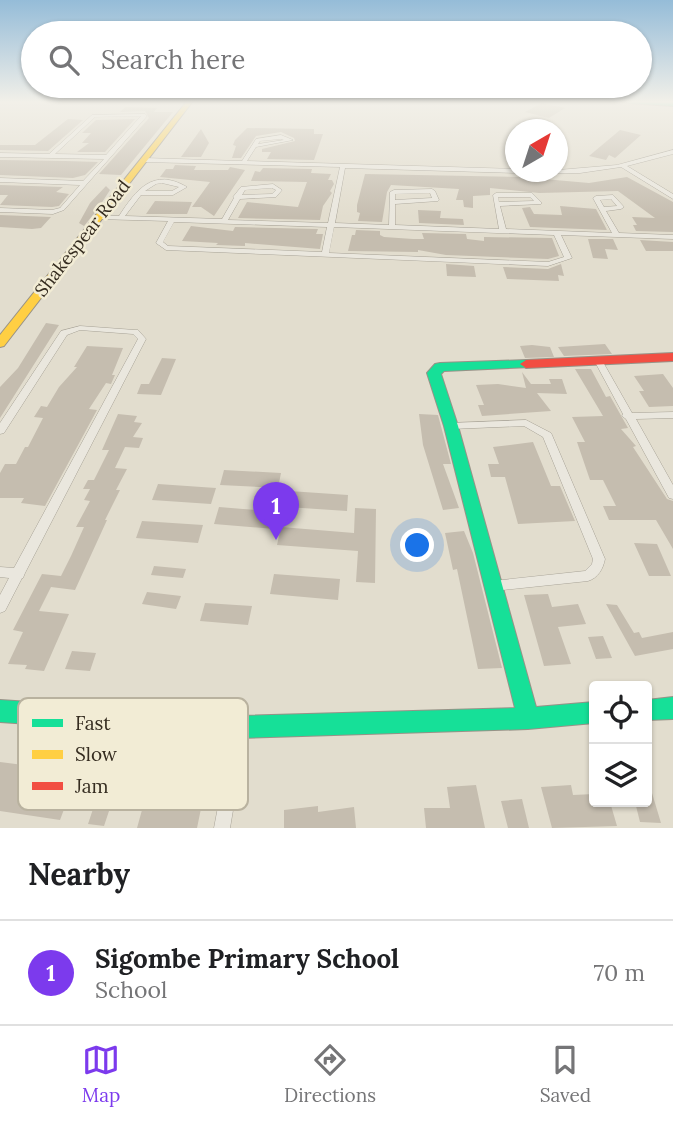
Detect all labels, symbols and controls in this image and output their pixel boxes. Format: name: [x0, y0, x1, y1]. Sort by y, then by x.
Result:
search box: [21, 21, 652, 98]
icon: search: [45, 41, 83, 79]
text: Search here: [101, 43, 245, 76]
north arrow: [505, 119, 568, 182]
street label: Shakespear Road: [29, 175, 135, 301]
pin: 1: [253, 482, 299, 540]
your location: [400, 528, 434, 562]
map controls: [589, 681, 652, 807]
button: locate: [589, 681, 652, 744]
legend: [18, 698, 248, 810]
text: Fast: [75, 711, 111, 735]
text: Slow: [75, 742, 118, 766]
button: layers: [589, 744, 652, 807]
text: Jam: [74, 774, 109, 798]
text: Nearby: [28, 855, 130, 893]
text: Sigombe Primary School: [95, 942, 399, 975]
text: 1: [46, 958, 56, 987]
text: 70 m: [594, 958, 645, 987]
text: School: [95, 975, 167, 1004]
tab: Map: [82, 1041, 120, 1107]
tab: Directions: [284, 1041, 376, 1107]
tab: Saved: [540, 1041, 591, 1107]

